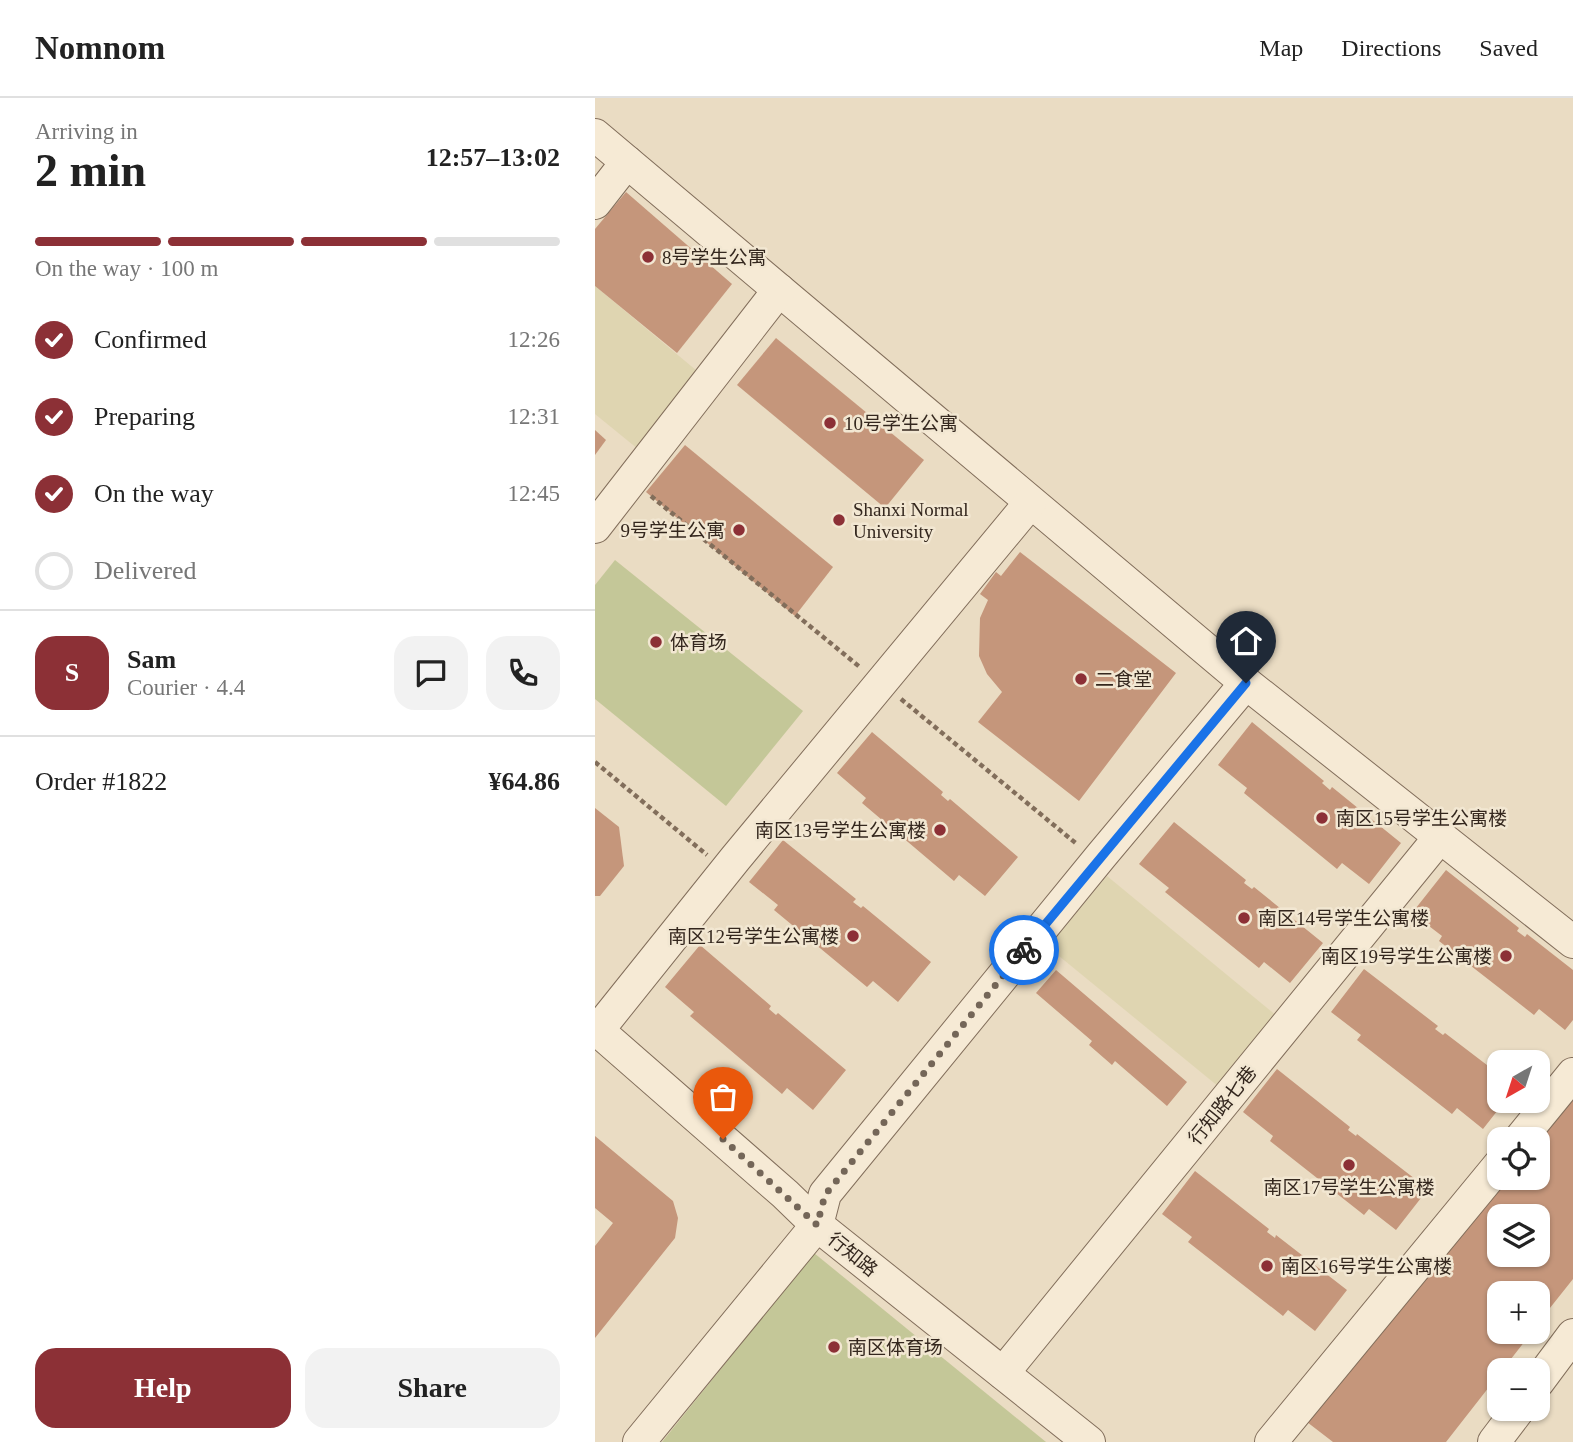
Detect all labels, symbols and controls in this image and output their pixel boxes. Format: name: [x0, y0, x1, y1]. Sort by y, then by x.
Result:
text: Nomnom: [35, 30, 165, 66]
text: Map: [1259, 35, 1303, 61]
text: Directions: [1341, 35, 1441, 61]
text: Saved: [1479, 35, 1538, 61]
text: Arriving in: [35, 119, 138, 144]
text: 12:57–13:02: [426, 143, 560, 172]
text: 2 min: [35, 145, 146, 196]
place label: 8号学生公寓: [662, 247, 767, 268]
marker: 8号学生公寓: [640, 249, 656, 265]
text: On the way · 100 m: [35, 256, 218, 281]
icon: check: [35, 321, 73, 359]
text: Confirmed: [94, 325, 207, 354]
text: 12:26: [508, 327, 560, 352]
icon: check: [35, 398, 73, 436]
text: Preparing: [94, 402, 195, 431]
text: 12:31: [508, 404, 560, 429]
place label: 10号学生公寓: [844, 413, 958, 434]
marker: 10号学生公寓: [822, 415, 838, 431]
icon: check: [35, 475, 73, 513]
text: On the way: [94, 479, 214, 508]
text: 12:45: [508, 481, 560, 506]
place label: Shanxi Normal University: [853, 499, 969, 542]
marker: Shanxi Normal University: [831, 512, 847, 528]
place label: 9号学生公寓: [620, 520, 725, 541]
marker: 9号学生公寓: [731, 522, 747, 538]
text: Delivered: [94, 556, 197, 585]
pin: [1216, 611, 1276, 683]
icon: home: [1227, 622, 1265, 660]
place label: 体育场: [670, 632, 727, 653]
marker: 体育场: [648, 634, 664, 650]
button: chat: [394, 636, 468, 710]
button: phone: [486, 636, 560, 710]
text: Sam: [127, 645, 176, 674]
text: S: [65, 658, 79, 687]
place label: 二食堂: [1095, 669, 1152, 690]
marker: 二食堂: [1073, 671, 1089, 687]
text: Courier · 4.4: [127, 675, 245, 700]
text: Order #1822: [35, 767, 167, 796]
text: ¥64.86: [489, 767, 560, 796]
place label: 南区15号学生公寓楼: [1336, 808, 1507, 829]
marker: 南区15号学生公寓楼: [1314, 810, 1330, 826]
place label: 南区13号学生公寓楼: [755, 820, 926, 841]
marker: 南区13号学生公寓楼: [932, 822, 948, 838]
place label: 南区14号学生公寓楼: [1258, 908, 1429, 929]
marker: 南区14号学生公寓楼: [1236, 910, 1252, 926]
courier: [989, 915, 1059, 985]
place label: 南区12号学生公寓楼: [668, 926, 839, 947]
marker: 南区12号学生公寓楼: [845, 928, 861, 944]
icon: bike: [1005, 931, 1043, 969]
place label: 南区19号学生公寓楼: [1321, 946, 1492, 967]
marker: 南区19号学生公寓楼: [1498, 948, 1514, 964]
north arrow: [1487, 1050, 1551, 1113]
map controls: [1487, 1050, 1550, 1421]
street label: 行知路七巷: [1184, 1062, 1260, 1149]
pin: [693, 1067, 753, 1139]
icon: bag: [704, 1078, 742, 1116]
button: locate: [1487, 1127, 1550, 1190]
marker: 南区17号学生公寓楼: [1341, 1157, 1357, 1173]
place label: 南区17号学生公寓楼: [1263, 1177, 1435, 1198]
button: layers: [1487, 1204, 1550, 1267]
street label: 行知路: [824, 1228, 881, 1280]
place label: 南区16号学生公寓楼: [1281, 1256, 1452, 1277]
marker: 南区16号学生公寓楼: [1259, 1258, 1275, 1274]
button: +: [1487, 1281, 1550, 1344]
place label: 南区体育场: [848, 1337, 943, 1358]
marker: 南区体育场: [826, 1339, 842, 1355]
button: Help: [35, 1348, 291, 1428]
button: Share: [305, 1348, 560, 1428]
button: −: [1487, 1358, 1550, 1421]

